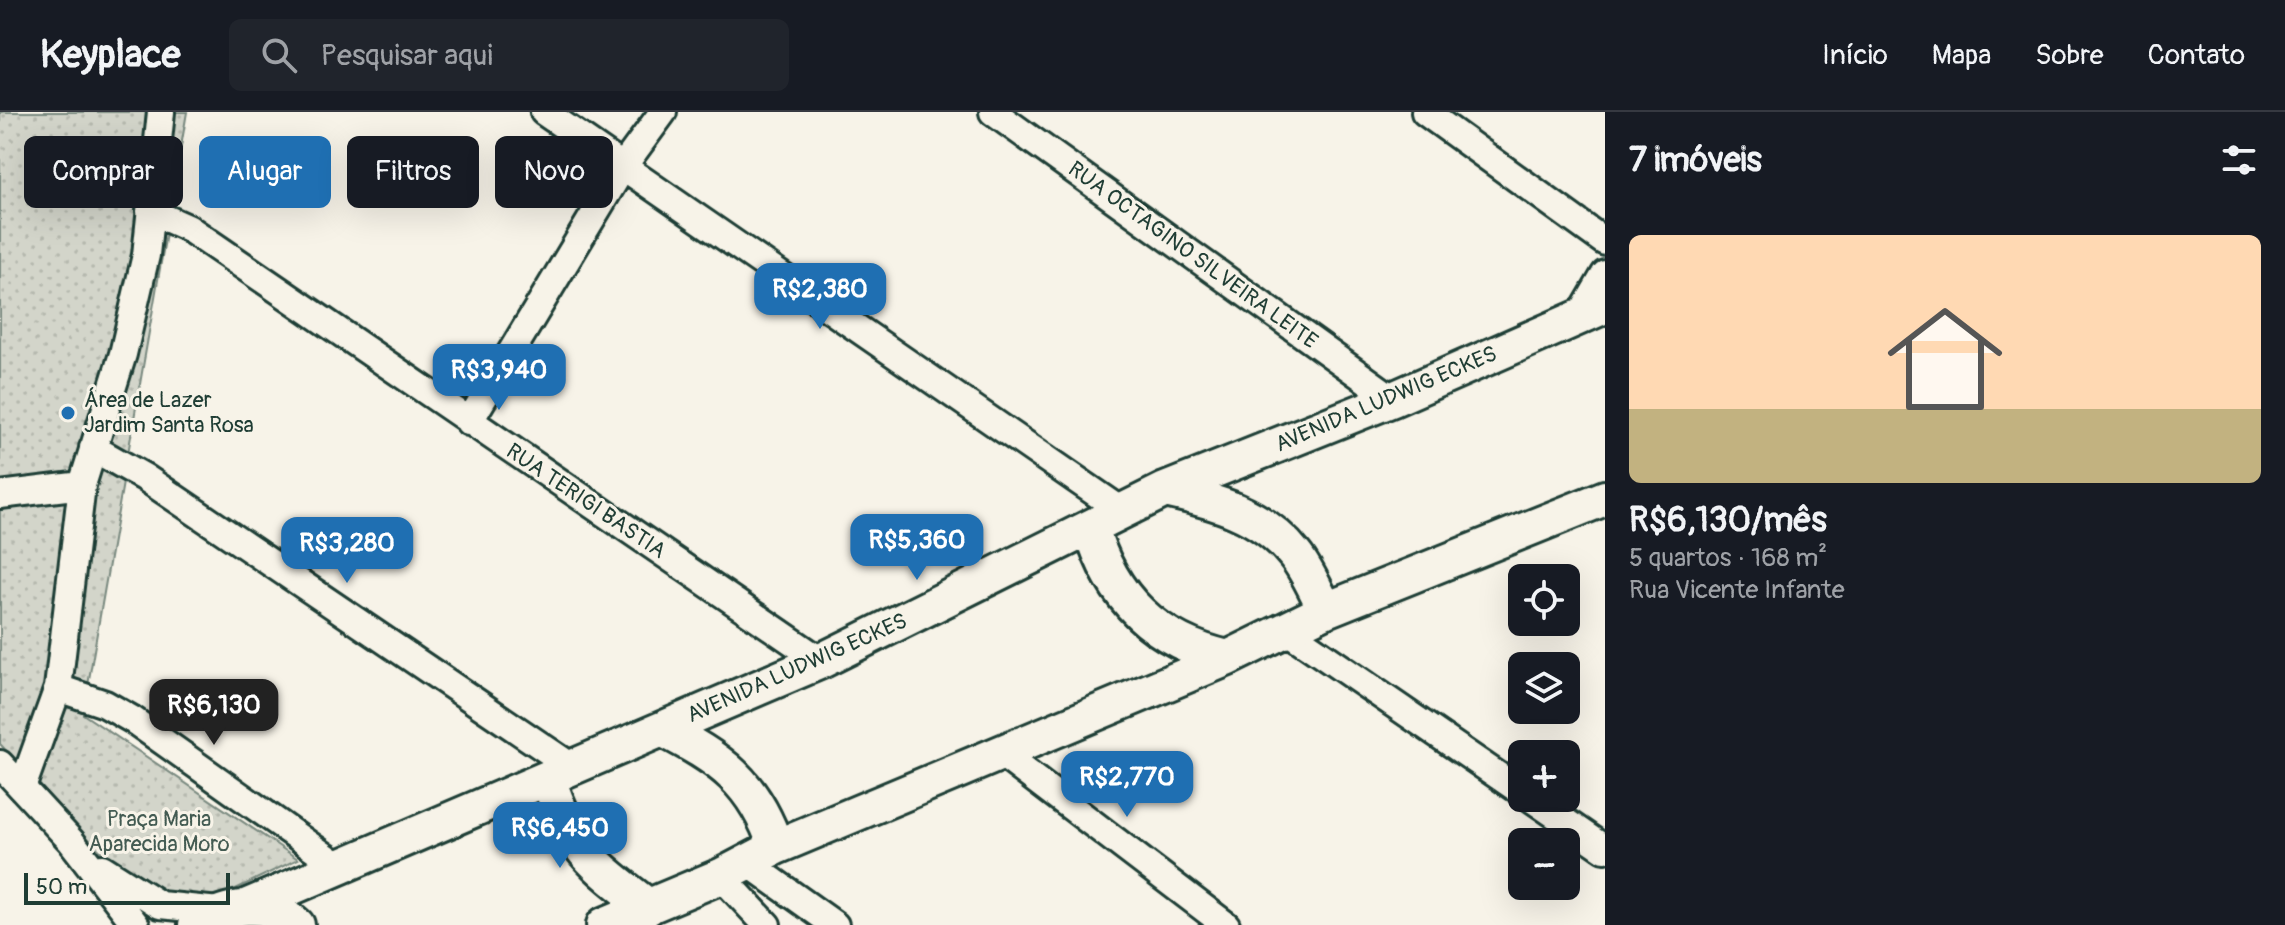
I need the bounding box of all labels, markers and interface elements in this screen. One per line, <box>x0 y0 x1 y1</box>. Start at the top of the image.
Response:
search box <box>229 19 789 91</box>
text: Keyplace <box>40 31 181 79</box>
icon: search <box>257 33 301 77</box>
text: Pesquisar aqui <box>321 37 493 74</box>
text: Início <box>1822 38 1888 73</box>
text: Mapa <box>1932 38 1991 73</box>
text: Sobre <box>2035 38 2104 73</box>
text: Contato <box>2148 38 2245 73</box>
chip: Comprar <box>24 136 183 208</box>
chip: Alugar <box>199 136 331 208</box>
chip: Filtros <box>347 136 479 208</box>
chip: Novo <box>495 136 613 208</box>
icon: filters <box>2217 138 2261 182</box>
text: 7 imóveis <box>1629 139 1762 182</box>
street label: RUA OCTAGINO SILVEIRA LEITE <box>1063 155 1323 355</box>
pin: R$2,380 <box>746 263 894 331</box>
text: R$2,380 <box>772 273 868 305</box>
icon: home <box>1873 287 2017 431</box>
street label: AVENIDA LUDWIG ECKES <box>1271 340 1501 458</box>
pin: R$3,940 <box>425 344 573 412</box>
text: R$3,940 <box>451 354 547 386</box>
place label: Área de Lazer Jardim Santa Rosa <box>84 386 254 439</box>
marker: Área de Lazer Jardim Santa Rosa <box>59 404 77 422</box>
street label: RUA TERIGI BASTIA <box>501 437 671 565</box>
text: R$6,130/mês <box>1629 499 1827 542</box>
pin: R$5,360 <box>843 514 991 582</box>
pin: R$3,280 <box>273 517 421 585</box>
text: R$5,360 <box>868 524 966 556</box>
text: R$3,280 <box>299 527 395 559</box>
text: 5 quartos · 168 m² <box>1629 542 1827 574</box>
map controls <box>1508 564 1580 900</box>
button: locate <box>1508 564 1580 636</box>
text: Rua Vicente Infante <box>1629 574 1845 606</box>
street label: AVENIDA LUDWIG ECKES <box>683 607 911 729</box>
button: layers <box>1508 652 1580 724</box>
pin: R$6,130 <box>140 679 288 747</box>
text: R$6,130 <box>167 689 261 721</box>
button: + <box>1508 740 1580 812</box>
pin: R$2,770 <box>1053 751 1201 819</box>
text: R$2,770 <box>1079 761 1175 793</box>
pin: R$6,450 <box>486 802 634 870</box>
park label: Praça Maria Aparecida Moro <box>89 805 230 858</box>
text: R$6,450 <box>511 812 609 844</box>
button: − <box>1508 828 1580 900</box>
scale bar <box>24 869 230 905</box>
text: 50 m <box>36 873 87 901</box>

